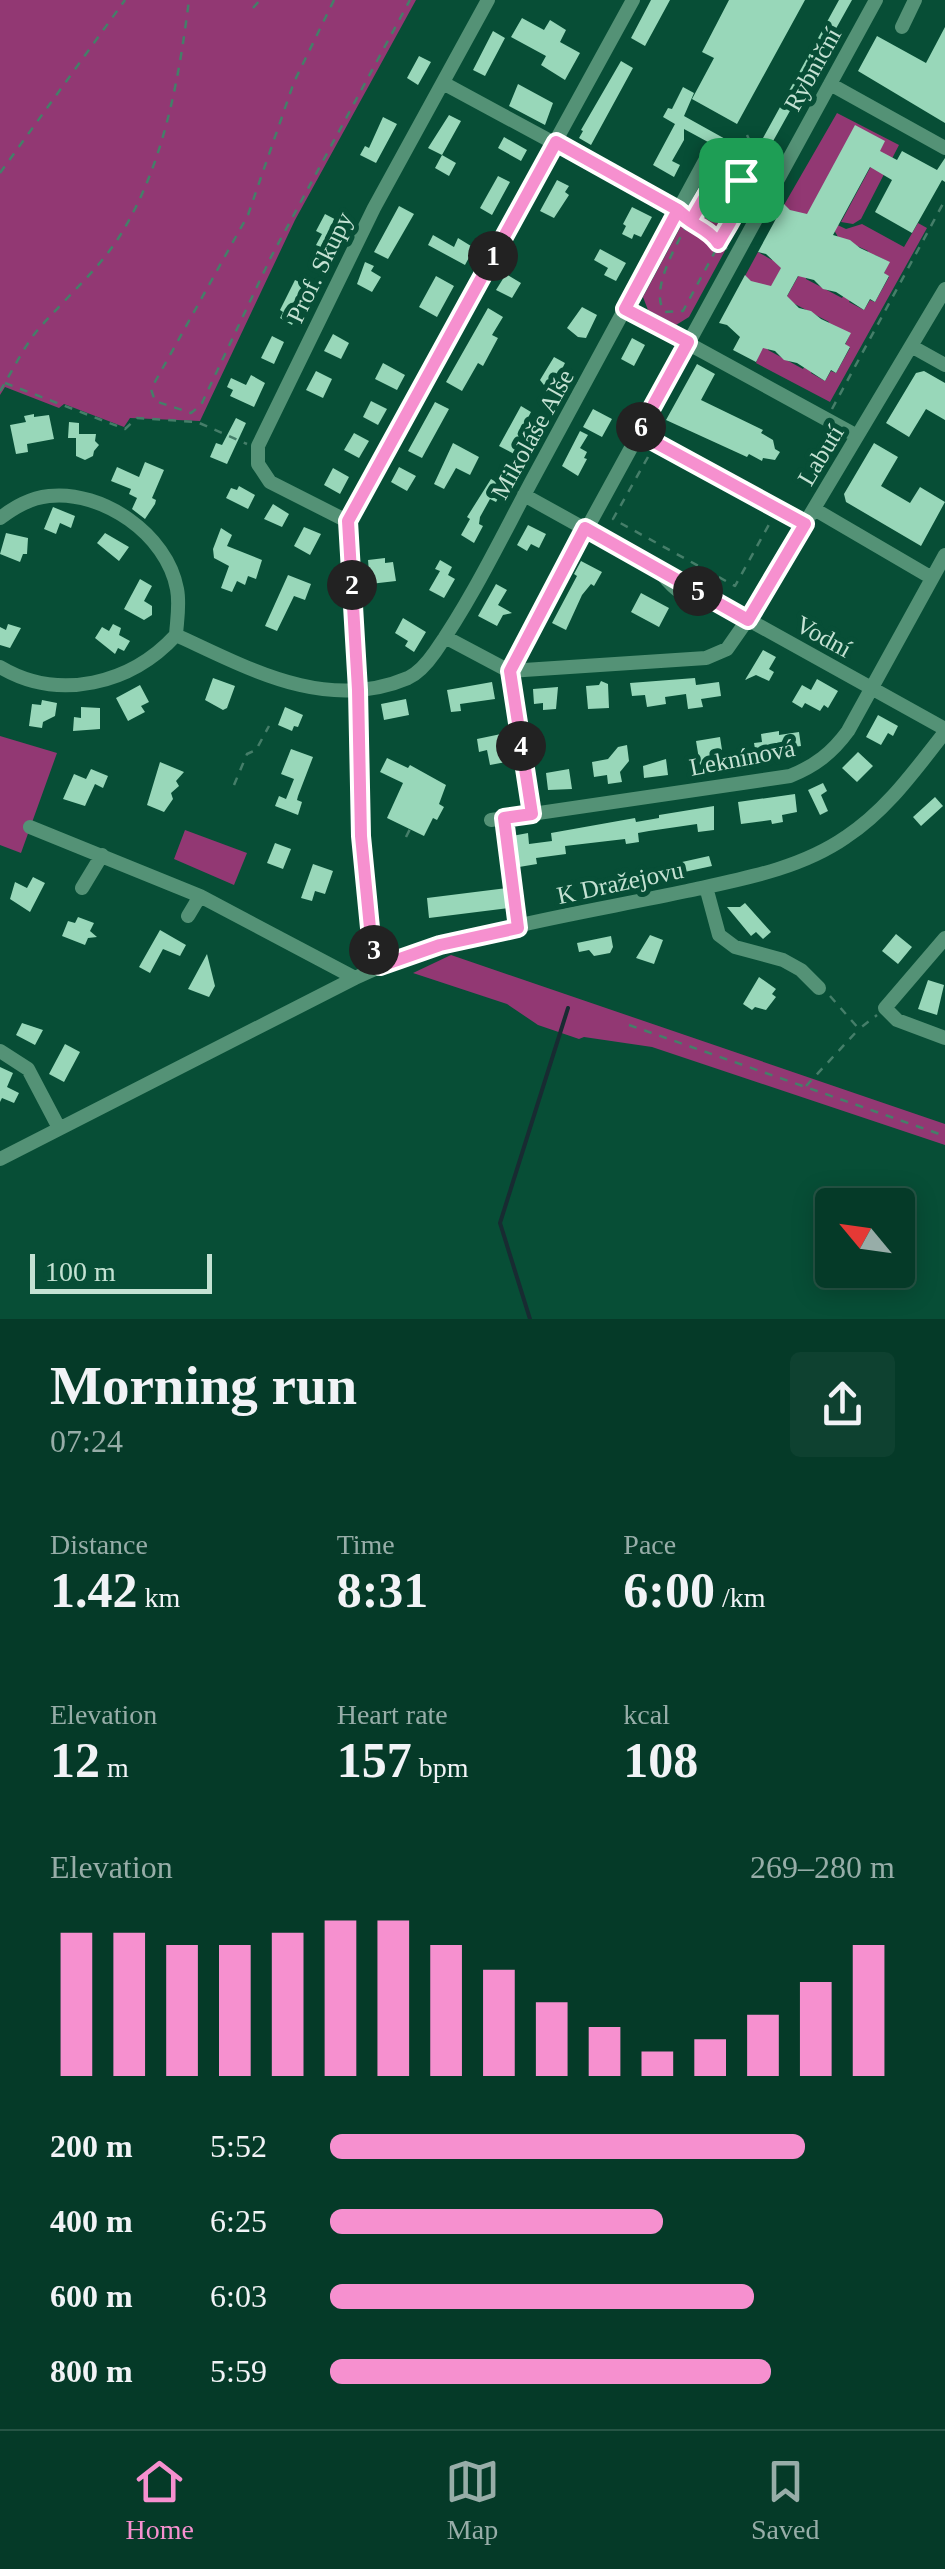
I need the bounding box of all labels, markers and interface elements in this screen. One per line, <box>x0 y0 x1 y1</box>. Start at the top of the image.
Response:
street label: Rybniční <box>779 23 846 115</box>
pin <box>699 138 784 223</box>
icon: arrive <box>714 153 769 208</box>
street label: Prof. Skupy <box>281 207 358 327</box>
pin: 1 <box>468 231 518 281</box>
text: 1 <box>486 240 500 271</box>
street label: Mikoláše Alše <box>486 365 579 504</box>
pin: 6 <box>616 402 666 452</box>
text: 6 <box>634 411 648 442</box>
street label: Labutí <box>792 420 849 490</box>
pin: 2 <box>327 560 377 610</box>
pin: 5 <box>673 566 723 616</box>
text: 2 <box>345 569 359 600</box>
text: 5 <box>691 575 705 606</box>
street label: Vodní <box>791 610 856 663</box>
pin: 4 <box>496 721 546 771</box>
text: 4 <box>514 730 528 761</box>
street label: Leknínová <box>687 734 797 781</box>
street label: K Dražejovu <box>554 856 686 909</box>
pin: 3 <box>349 925 399 975</box>
text: 3 <box>367 934 381 965</box>
north arrow <box>815 1188 915 1288</box>
map controls <box>815 1188 915 1288</box>
scale bar <box>30 1249 212 1293</box>
text: 100 m <box>45 1256 116 1287</box>
button: share <box>790 1352 895 1457</box>
text: Morning run <box>50 1355 357 1416</box>
text: 07:24 <box>50 1423 123 1459</box>
text: Distance <box>50 1529 148 1560</box>
text: Time <box>337 1529 395 1560</box>
text: Pace <box>623 1529 676 1560</box>
text: 1.42 <box>50 1562 138 1618</box>
text: 8:31 <box>337 1562 428 1618</box>
text: 6:00 <box>623 1562 715 1618</box>
text: km <box>138 1582 180 1613</box>
text: /km <box>715 1582 766 1613</box>
text: Elevation <box>50 1699 157 1730</box>
text: Heart rate <box>337 1699 448 1730</box>
text: kcal <box>623 1699 670 1730</box>
text: 12 <box>50 1732 100 1788</box>
text: 157 <box>337 1732 412 1788</box>
text: 108 <box>623 1732 698 1788</box>
text: m <box>100 1752 129 1783</box>
text: bpm <box>412 1752 468 1783</box>
text: Elevation <box>50 1849 173 1885</box>
text: 269–280 m <box>750 1849 895 1885</box>
text: 200 m <box>50 2128 133 2164</box>
text: 5:52 <box>210 2128 267 2164</box>
text: 400 m <box>50 2203 133 2239</box>
text: 6:25 <box>210 2203 267 2239</box>
text: 600 m <box>50 2278 133 2314</box>
text: 6:03 <box>210 2278 267 2314</box>
text: 800 m <box>50 2353 133 2389</box>
text: 5:59 <box>210 2353 267 2389</box>
tab: Home <box>126 2454 194 2546</box>
tab: Map <box>445 2454 500 2546</box>
tab: Saved <box>751 2454 819 2546</box>

